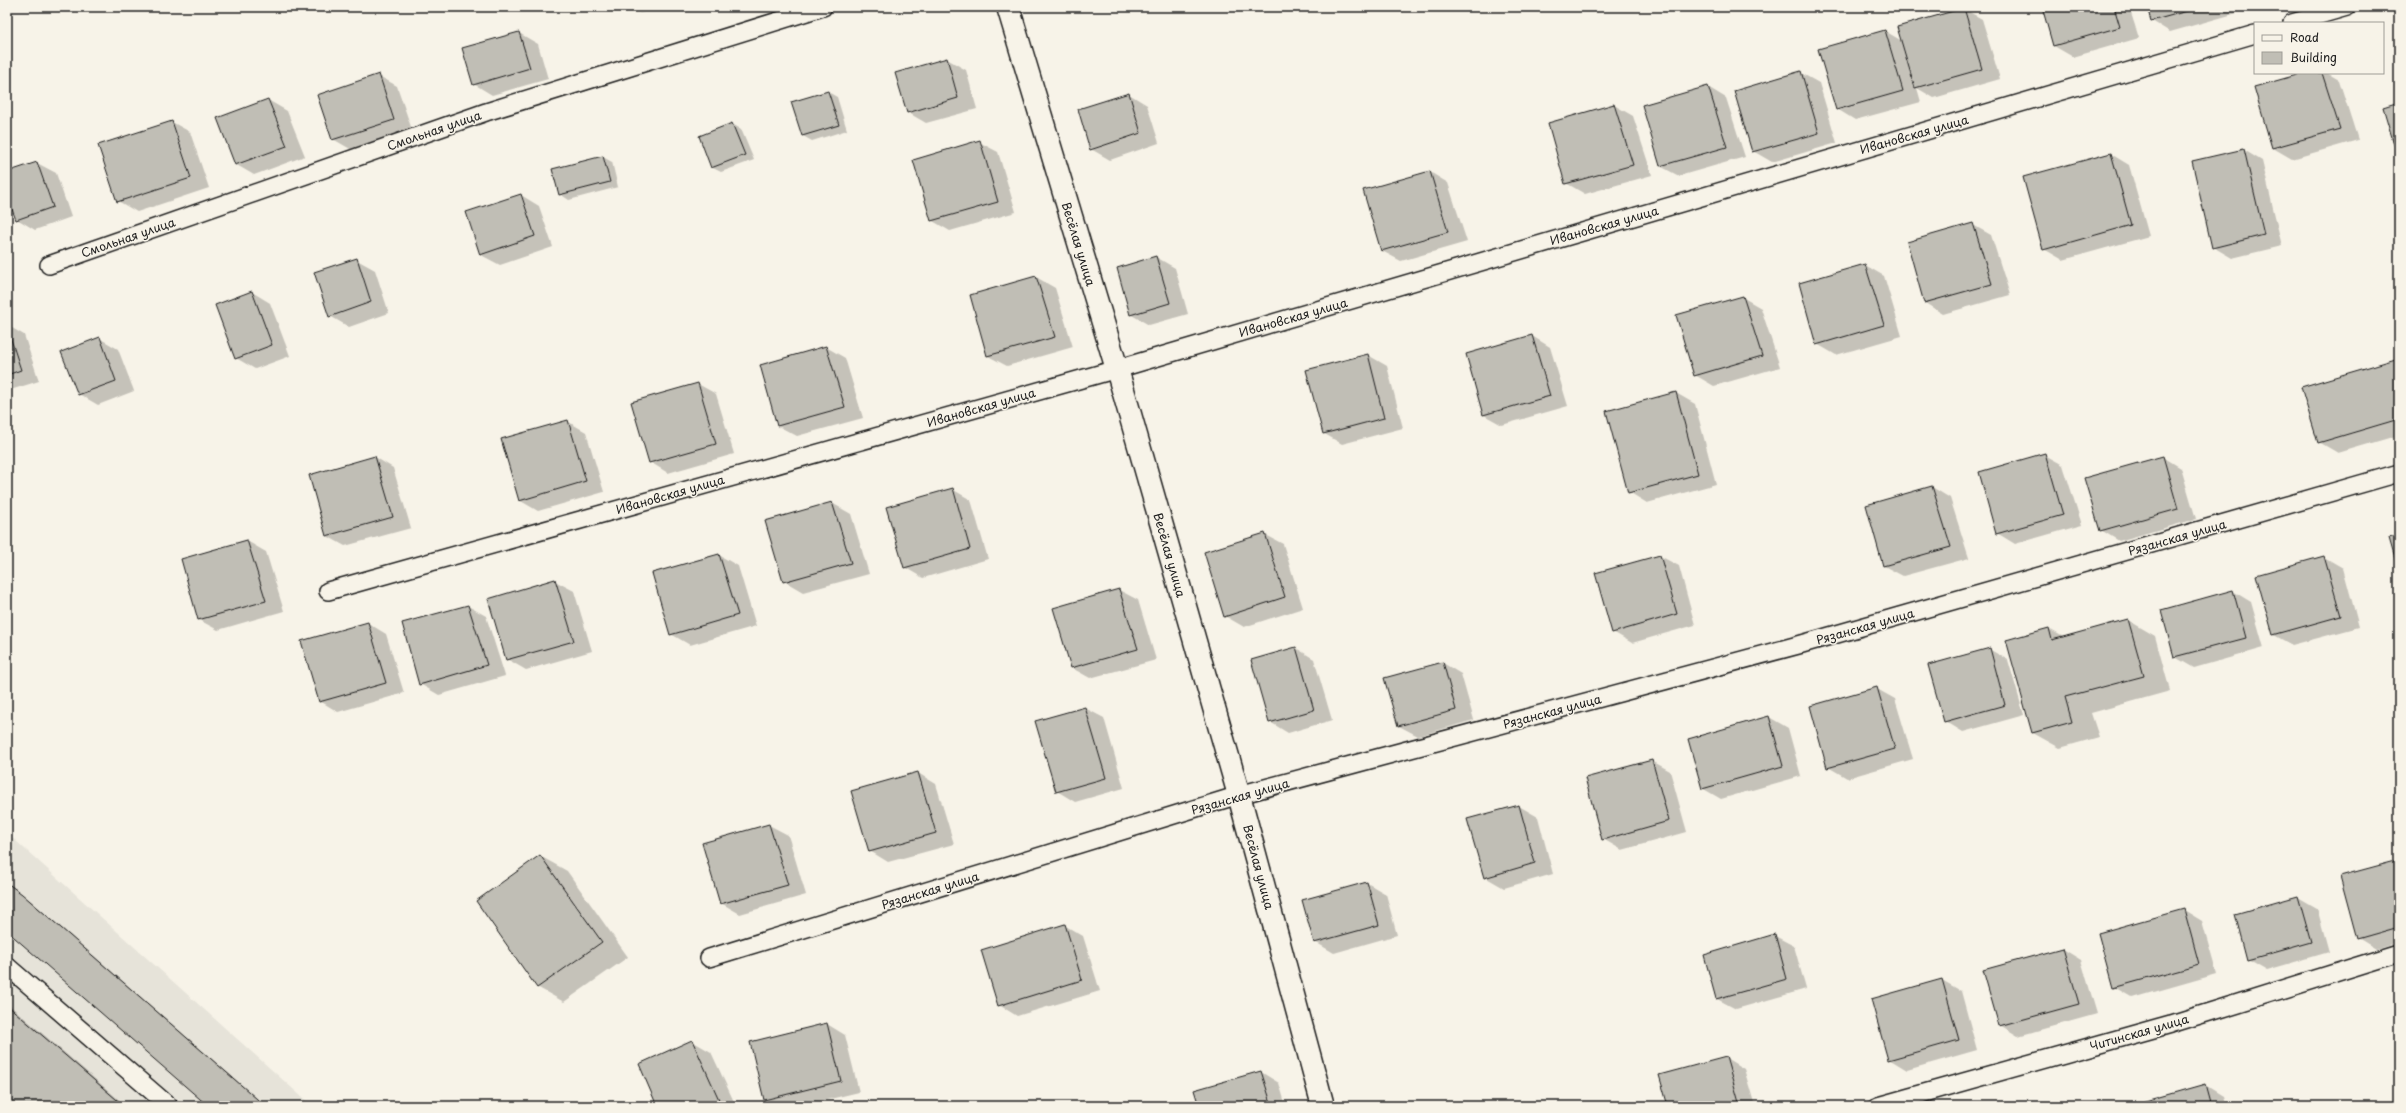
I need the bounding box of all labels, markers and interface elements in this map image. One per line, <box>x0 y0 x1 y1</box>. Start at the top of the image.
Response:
legend <box>2254 22 2384 74</box>
text: Road <box>2290 28 2319 46</box>
text: Building <box>2290 48 2337 66</box>
street label: Смольная улица <box>384 105 484 155</box>
street label: Ивановская улица <box>1858 110 1971 158</box>
street label: Весёлая улица <box>1058 200 1100 289</box>
street label: Ивановская улица <box>1548 201 1661 249</box>
street label: Смольная улица <box>78 212 178 262</box>
street label: Ивановская улица <box>1237 293 1350 341</box>
street label: Ивановская улица <box>925 383 1038 431</box>
street label: Ивановская улица <box>614 470 727 518</box>
street label: Весёлая улица <box>1149 511 1191 600</box>
street label: Рязанская улица <box>2126 514 2228 560</box>
street label: Рязанская улица <box>1814 603 1916 649</box>
street label: Рязанская улица <box>1501 689 1604 733</box>
street label: Рязанская улица <box>1189 773 1291 819</box>
street label: Весёлая улица <box>1239 823 1279 912</box>
street label: Рязанская улица <box>879 866 981 913</box>
street label: Читинская улица <box>2087 1009 2191 1055</box>

